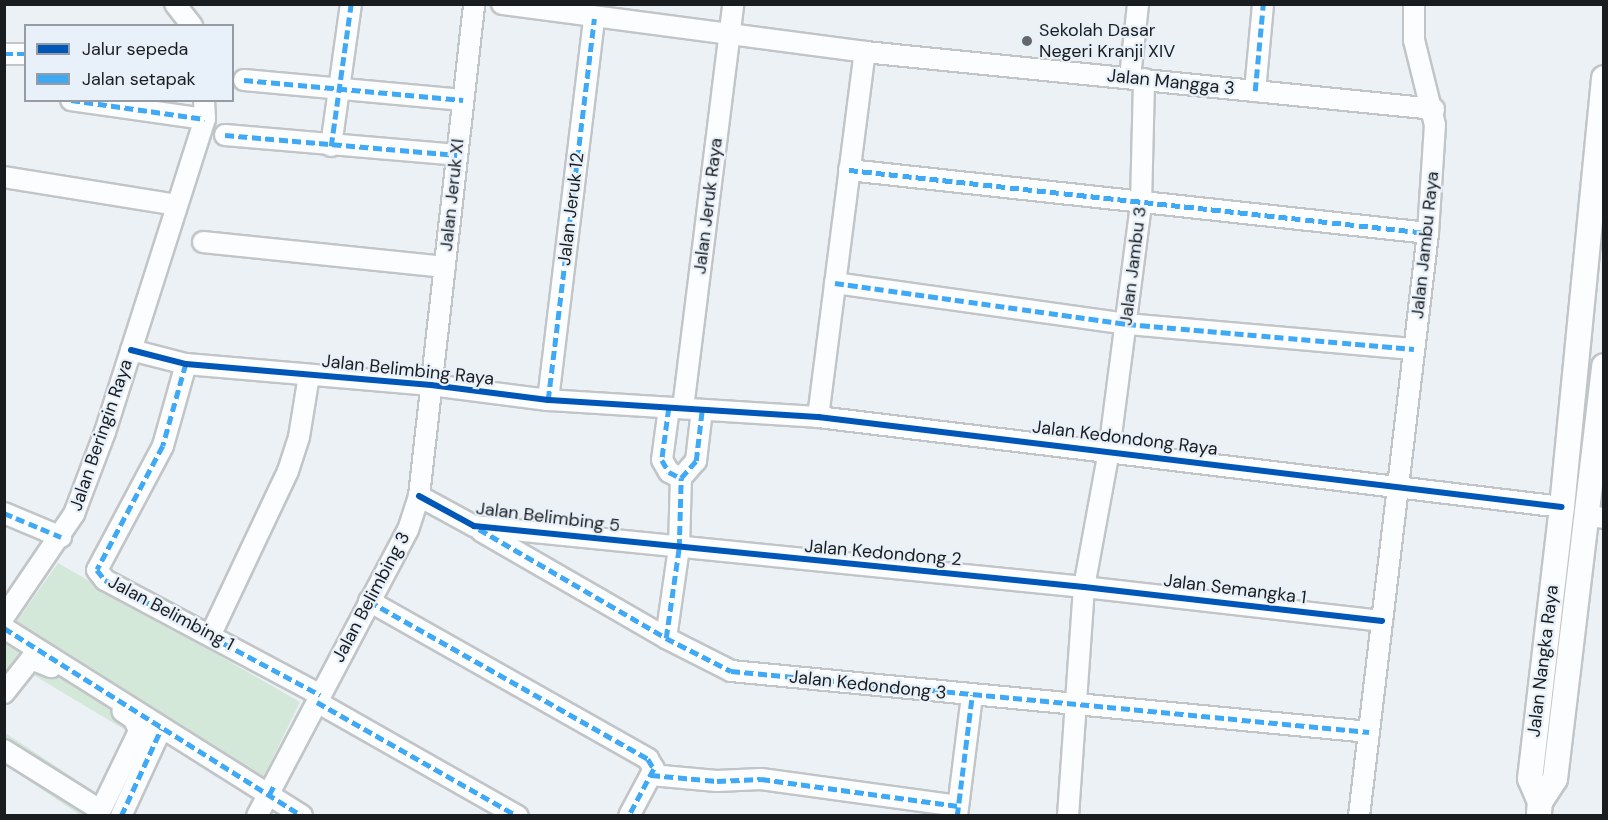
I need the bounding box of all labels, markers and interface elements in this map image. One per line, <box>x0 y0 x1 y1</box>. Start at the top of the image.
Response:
place label: Sekolah Dasar Negeri Kranji XIV <box>1039 20 1175 63</box>
legend <box>24 24 234 102</box>
marker: Sekolah Dasar Negeri Kranji XIV <box>1020 34 1034 48</box>
text: Jalur sepeda <box>82 37 188 61</box>
street label: Jalan Mangga 3 <box>1106 65 1236 99</box>
text: Jalan setapak <box>82 67 196 91</box>
street label: Jalan Jeruk Raya <box>689 137 727 275</box>
street label: Jalan Jeruk XI <box>435 138 469 252</box>
street label: Jalan Jeruk 12 <box>553 151 589 267</box>
street label: Jalan Jambu Raya <box>1407 170 1443 320</box>
street label: Jalan Jambu 3 <box>1115 205 1151 327</box>
street label: Jalan Belimbing Raya <box>321 350 495 390</box>
street label: Jalan Beringin Raya <box>65 356 137 514</box>
street label: Jalan Kedondong Raya <box>1031 416 1219 460</box>
street label: Jalan Belimbing 5 <box>475 497 621 537</box>
street label: Jalan Belimbing 3 <box>328 528 414 666</box>
street label: Jalan Kedondong 2 <box>804 535 962 571</box>
street label: Jalan Semangka 1 <box>1162 570 1308 608</box>
street label: Jalan Belimbing 1 <box>104 571 238 655</box>
street label: Jalan Nangka Raya <box>1523 584 1563 738</box>
street label: Jalan Kedondong 3 <box>788 666 948 704</box>

